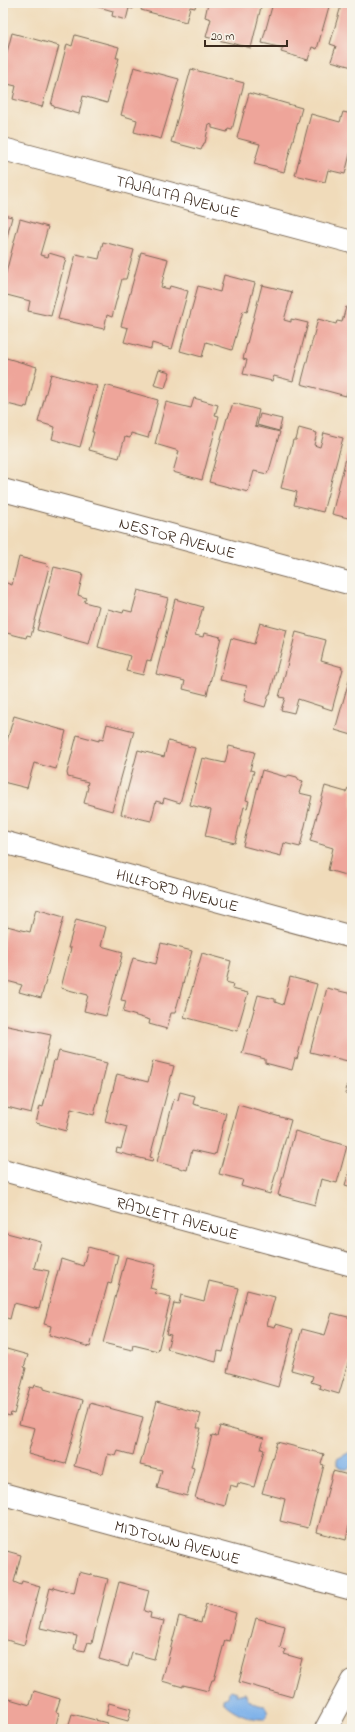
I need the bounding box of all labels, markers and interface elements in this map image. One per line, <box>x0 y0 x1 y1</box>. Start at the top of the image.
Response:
scale bar <box>205 22 287 48</box>
text: 20 m <box>211 28 234 46</box>
street label: TAJAUTA AVENUE <box>113 170 242 226</box>
street label: NESTOR AVENUE <box>116 512 238 566</box>
street label: HILLFORD AVENUE <box>113 863 241 920</box>
street label: RADLETT AVENUE <box>113 1191 241 1248</box>
street label: MIDTOWN AVENUE <box>111 1515 243 1572</box>

